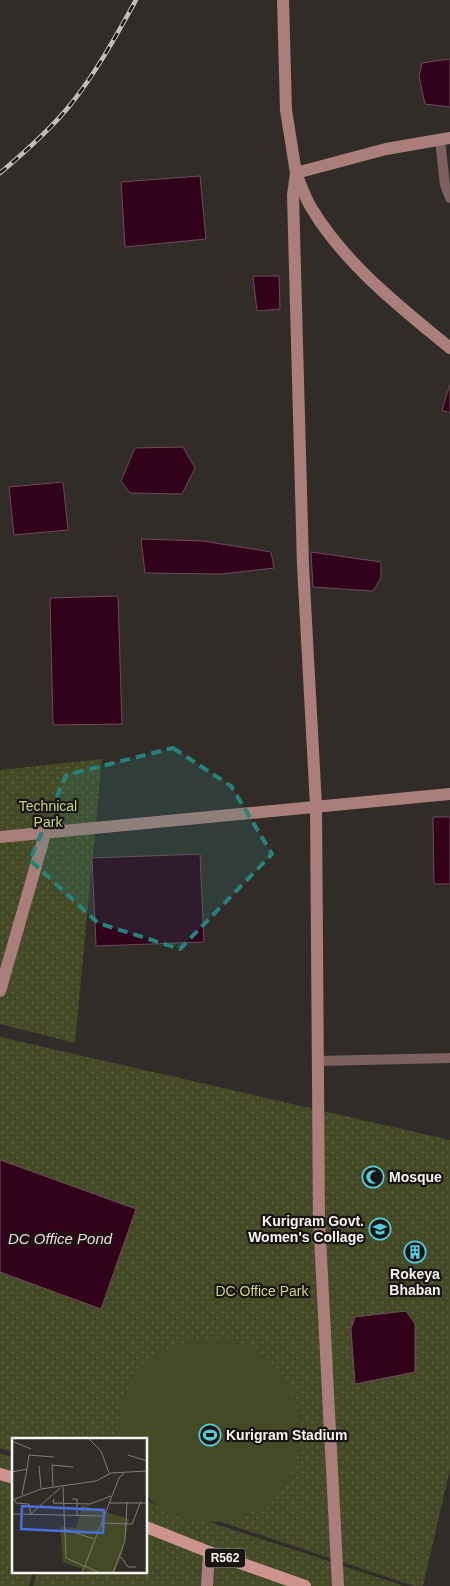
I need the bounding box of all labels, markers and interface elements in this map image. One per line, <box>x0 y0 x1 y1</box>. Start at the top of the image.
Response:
park label: Technical Park <box>19 798 77 830</box>
mosque icon: Mosque <box>361 1165 385 1189</box>
place label: Mosque <box>389 1169 442 1185</box>
place label: Kurigram Govt. Women's Collage <box>248 1213 364 1245</box>
school or university icon: Kurigram Govt. Women's Collage <box>368 1217 392 1241</box>
water label: DC Office Pond <box>8 1230 113 1247</box>
building icon: Rokeya Bhaban <box>403 1240 427 1264</box>
place label: Rokeya Bhaban <box>389 1266 441 1298</box>
park label: DC Office Park <box>215 1283 310 1299</box>
sports icon: Kurigram Stadium <box>198 1423 222 1447</box>
place label: Kurigram Stadium <box>226 1427 347 1443</box>
inset map <box>12 1438 148 1574</box>
road number: R562 <box>205 1549 245 1568</box>

